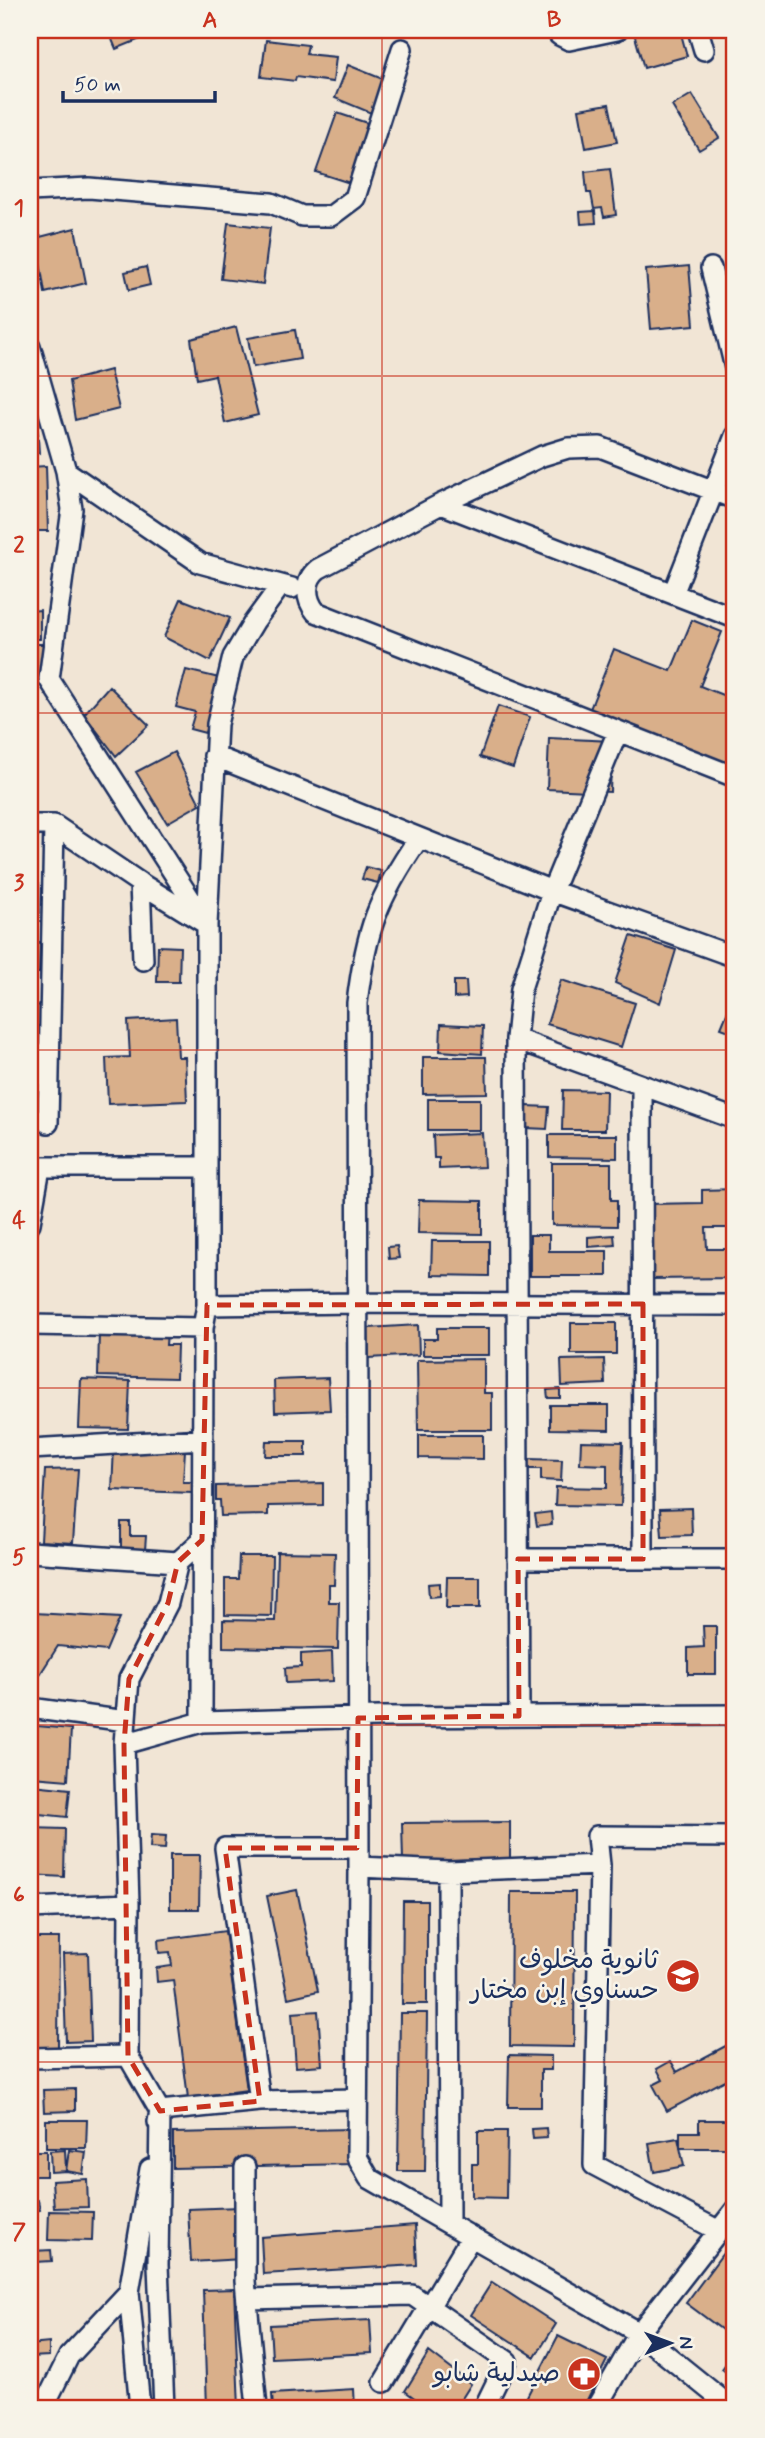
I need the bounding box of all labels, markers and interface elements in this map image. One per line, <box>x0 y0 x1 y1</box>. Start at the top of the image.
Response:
text: A <box>202 6 218 36</box>
text: B <box>547 6 562 36</box>
scale bar <box>63 60 215 104</box>
text: 50 m <box>74 71 121 99</box>
text: 1 <box>14 194 24 224</box>
text: 2 <box>13 531 25 561</box>
text: 3 <box>14 869 25 899</box>
text: 4 <box>12 1206 26 1236</box>
text: 5 <box>12 1543 26 1573</box>
text: 6 <box>13 1881 25 1911</box>
place label: ثانوية مخلوف حسناوي إبن مختار <box>469 1944 659 2008</box>
school or university icon: ثانوية مخلوف حسناوي إبن مختار <box>664 1957 702 1995</box>
text: 7 <box>12 2218 26 2248</box>
north arrow <box>636 2308 706 2378</box>
text: N <box>673 2336 698 2349</box>
pharmacy icon: صيدلية شابو <box>565 2355 603 2393</box>
place label: صيدلية شابو <box>431 2357 560 2391</box>

